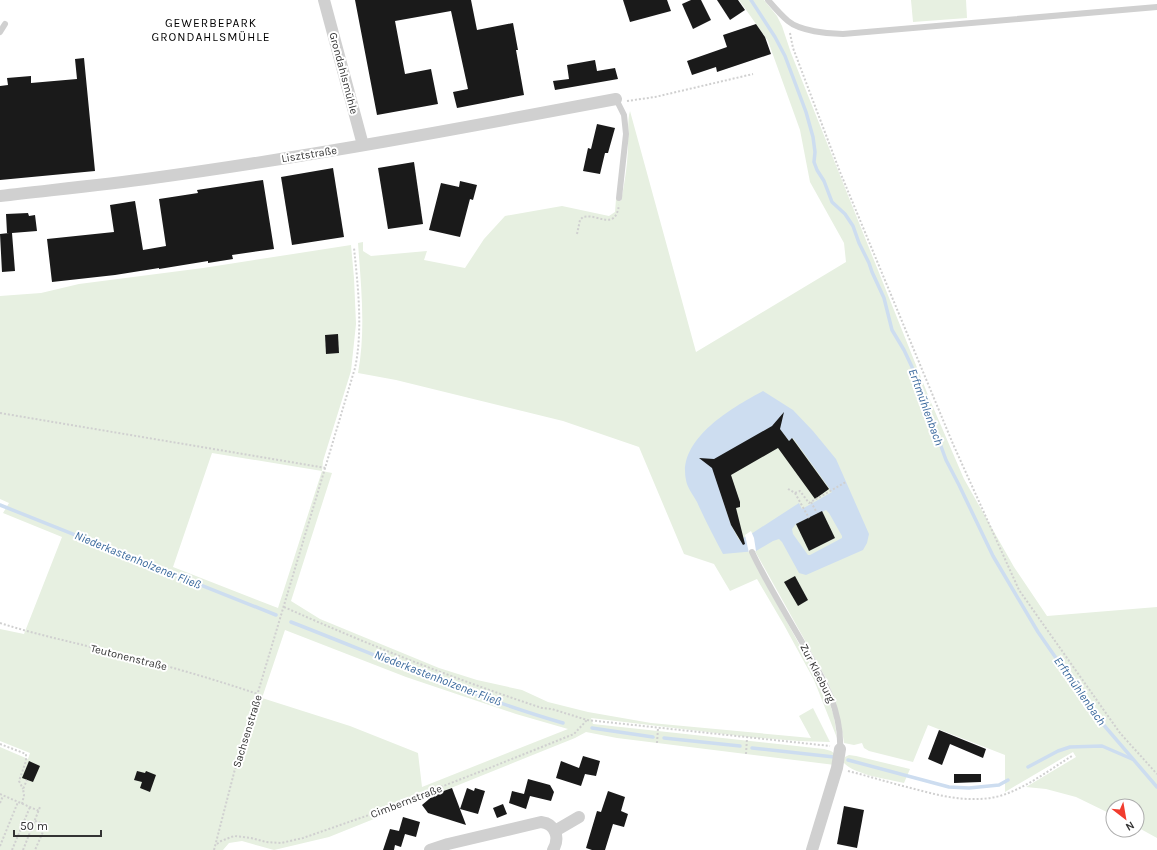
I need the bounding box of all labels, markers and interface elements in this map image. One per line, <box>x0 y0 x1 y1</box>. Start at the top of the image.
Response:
district label: GEWERBEPARK GRONDAHLSMÜHLE <box>151 16 271 44</box>
street label: Grondahlsmühle <box>326 31 361 116</box>
street label: Lisztstraße <box>280 144 338 165</box>
water label: Erftmühlenbach <box>906 367 946 447</box>
water label: Niederkastenholzener Fließ <box>73 528 204 592</box>
street label: Teutonenstraße <box>89 642 169 673</box>
street label: Zur Kleeburg <box>797 642 838 705</box>
water label: Niederkastenholzener Fließ <box>372 647 504 709</box>
water label: Erftmühlenbach <box>1051 654 1109 728</box>
street label: Sachsenstraße <box>230 693 265 769</box>
street label: Cimbernstraße <box>369 782 444 821</box>
north arrow <box>1105 798 1145 838</box>
scale bar <box>14 812 101 838</box>
text: 50 m <box>20 819 48 833</box>
text: N <box>1123 819 1137 834</box>

